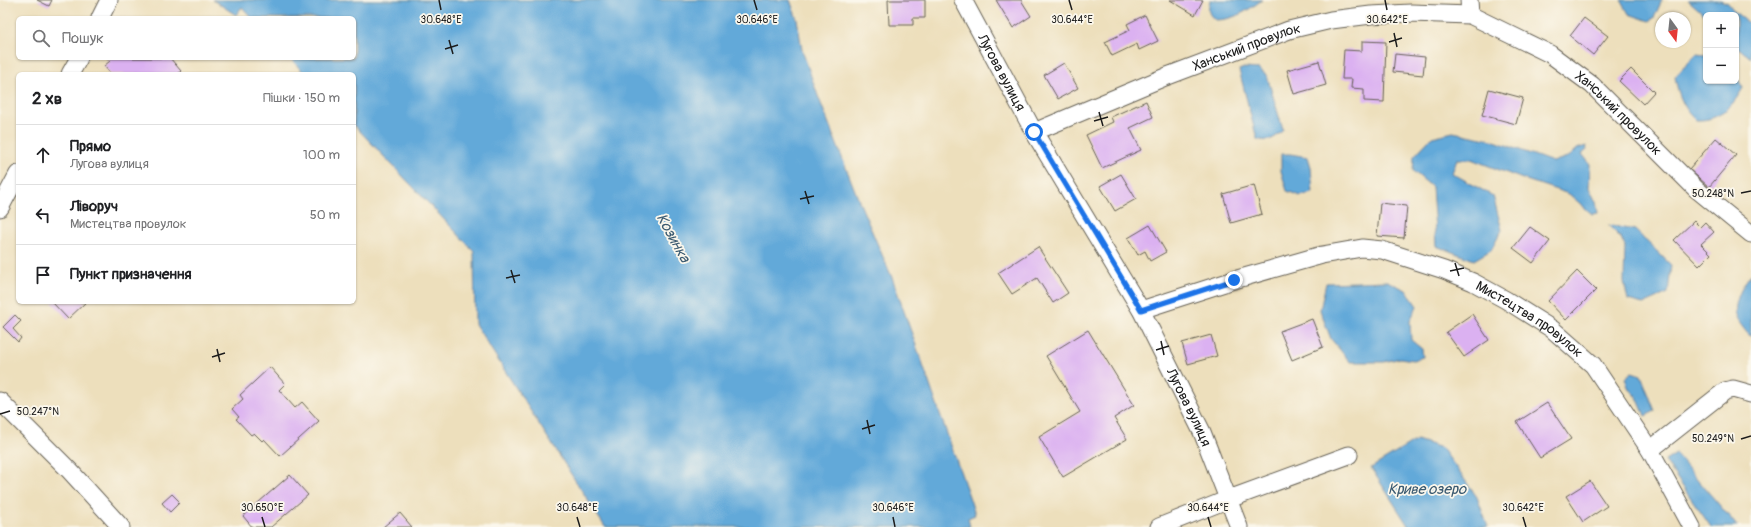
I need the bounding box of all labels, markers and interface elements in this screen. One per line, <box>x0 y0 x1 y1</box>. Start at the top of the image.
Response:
north arrow <box>1655 12 1691 48</box>
map controls <box>1703 12 1739 84</box>
button: + <box>1703 12 1739 48</box>
text: 30.648°E <box>421 14 461 26</box>
text: 30.646°E <box>736 14 778 26</box>
text: 30.644°E <box>1051 14 1093 26</box>
text: 30.642°E <box>1366 14 1408 26</box>
search box <box>16 16 356 60</box>
street label: Ханський провулок <box>1190 19 1302 74</box>
icon: search <box>30 27 52 49</box>
text: Пошук <box>62 29 104 48</box>
street label: Лугова вулиця <box>974 30 1029 114</box>
button: − <box>1703 48 1739 84</box>
street label: Ханський провулок <box>1572 67 1666 159</box>
text: 2 хв <box>32 88 62 109</box>
text: Пішки · 150 m <box>263 90 340 106</box>
route start <box>1025 123 1043 141</box>
text: Прямо <box>70 137 111 156</box>
icon: ahead <box>32 144 54 166</box>
text: 100 m <box>303 147 340 163</box>
text: Лугова вулиця <box>70 156 149 172</box>
text: 50.248°N <box>1692 188 1734 200</box>
text: Ліворуч <box>70 197 118 216</box>
icon: left <box>32 204 54 226</box>
text: 50 m <box>310 207 340 223</box>
water label: Козинка <box>652 210 695 267</box>
text: Мистецтва провулок <box>70 216 187 232</box>
icon: arrive <box>32 264 54 286</box>
text: Пункт призначення <box>70 265 191 284</box>
route end <box>1225 271 1243 289</box>
street label: Мистецтва провулок <box>1473 277 1586 361</box>
street label: Лугова вулиця <box>1162 364 1215 449</box>
text: 50.247°N <box>17 406 59 418</box>
text: 50.249°N <box>1692 433 1734 445</box>
water label: Криве озеро <box>1388 480 1467 499</box>
text: 30.650°E <box>241 502 283 514</box>
text: 30.648°E <box>557 502 597 514</box>
text: 30.646°E <box>872 502 914 514</box>
text: 30.644°E <box>1187 502 1229 514</box>
text: 30.642°E <box>1502 502 1544 514</box>

